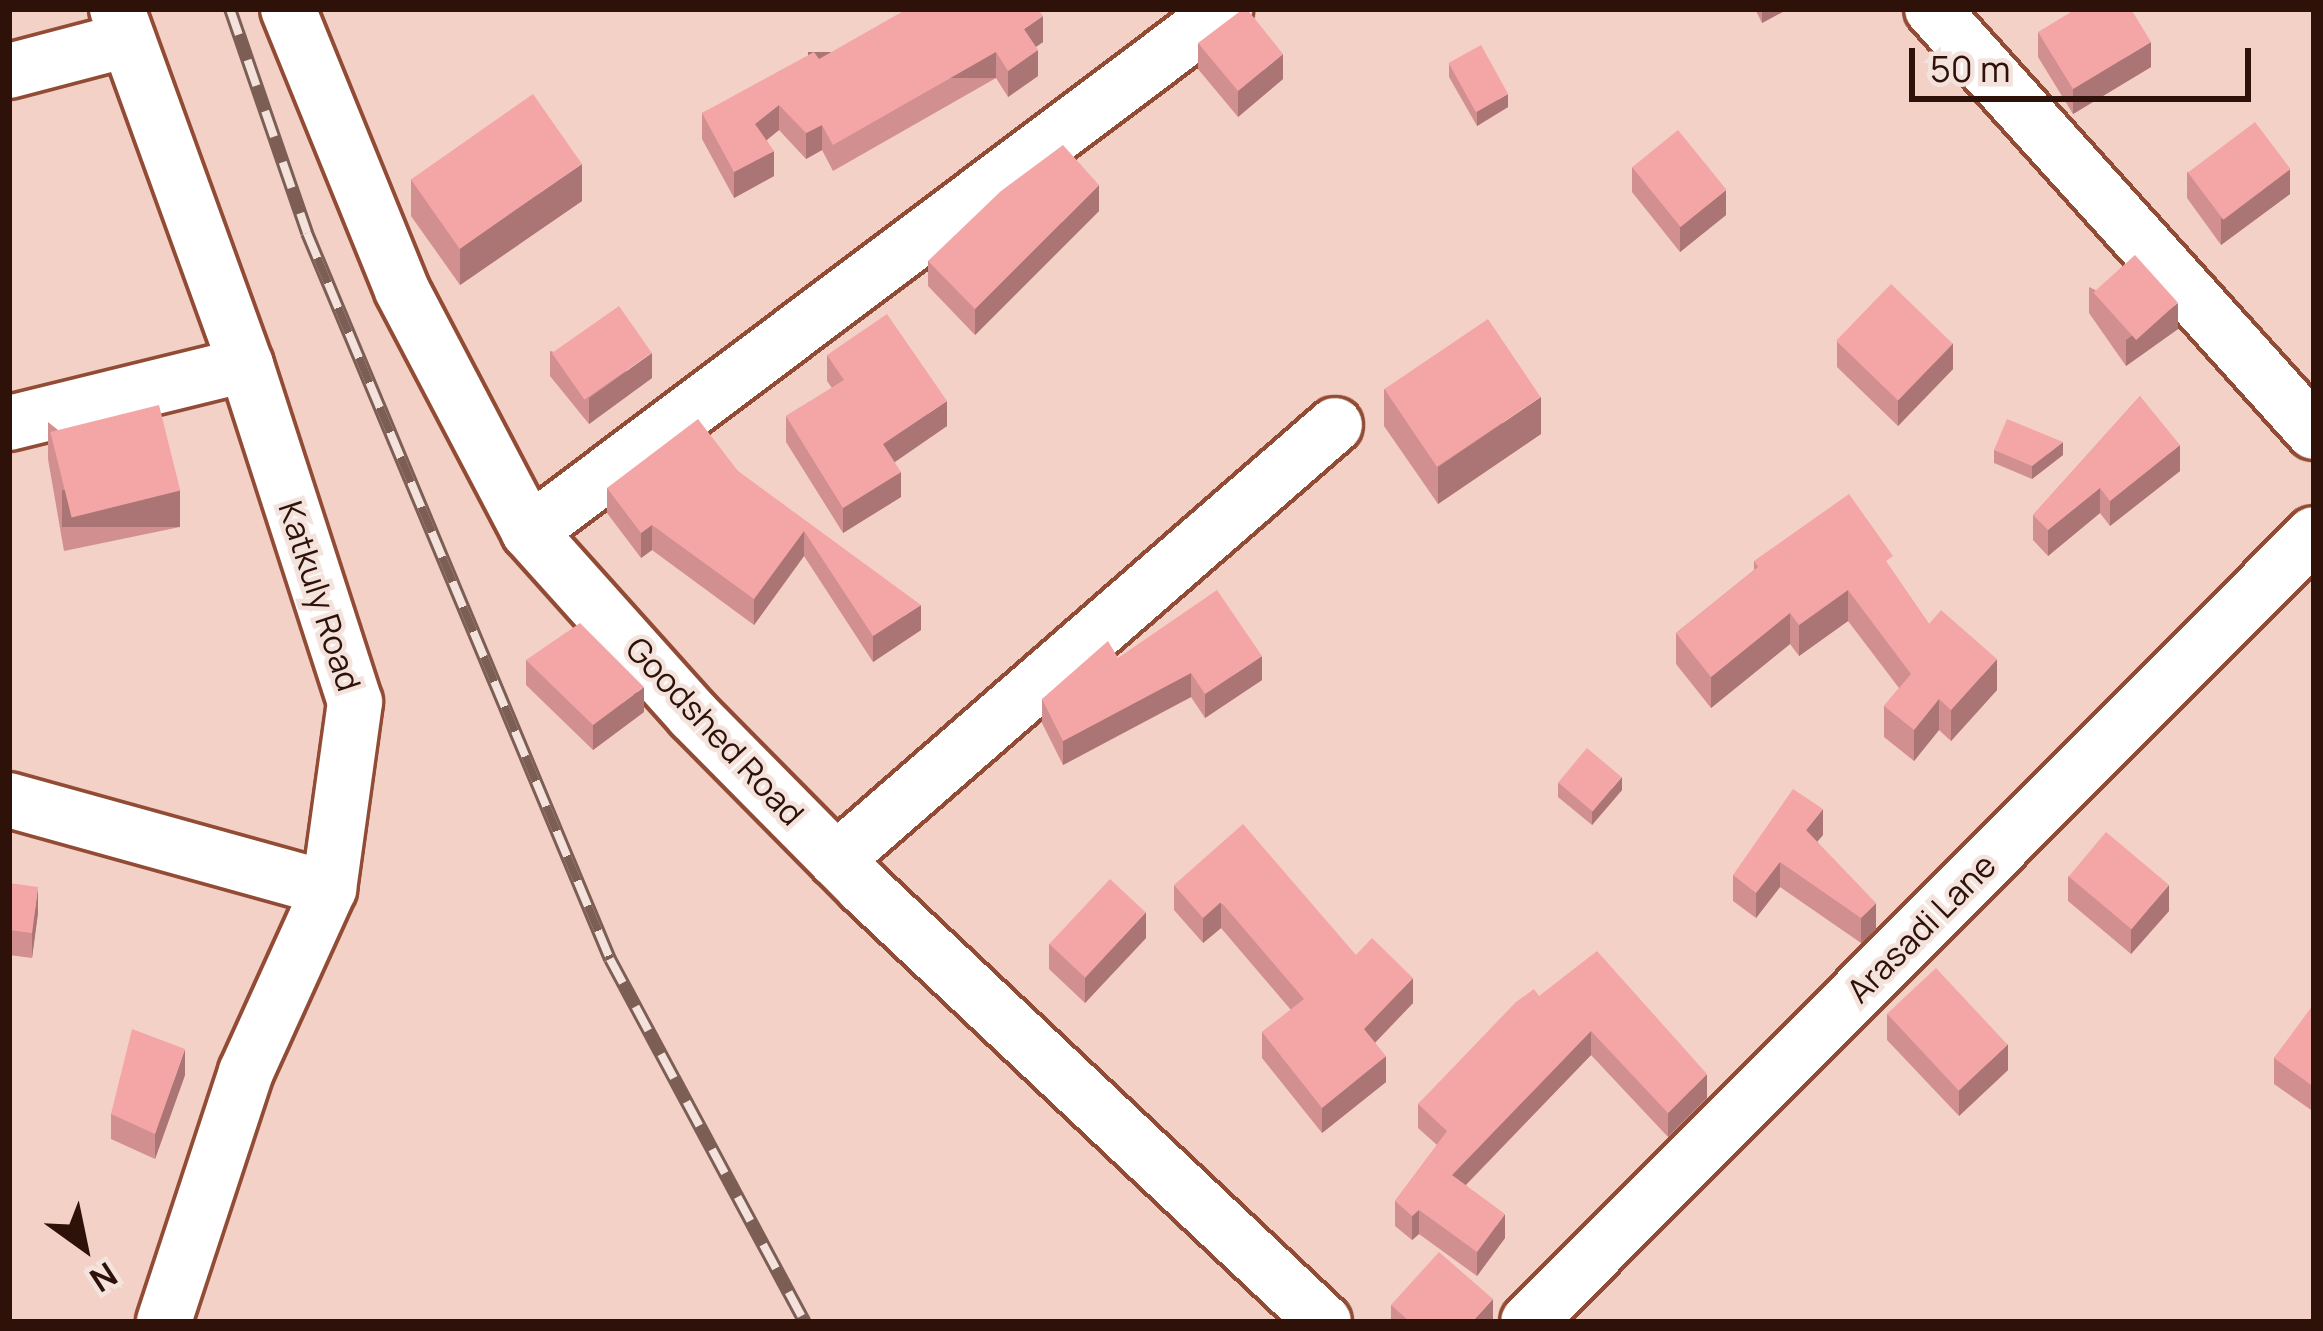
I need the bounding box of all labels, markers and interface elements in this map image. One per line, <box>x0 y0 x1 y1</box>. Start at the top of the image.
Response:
scale bar <box>1915 24 2257 98</box>
text: 50 m <box>1930 44 2010 93</box>
street label: Katkuly Road <box>271 496 369 696</box>
street label: Goodshed Road <box>618 629 812 833</box>
street label: Arasadi Lane <box>1838 845 2004 1011</box>
north arrow <box>24 1187 144 1307</box>
text: N <box>82 1252 126 1303</box>

